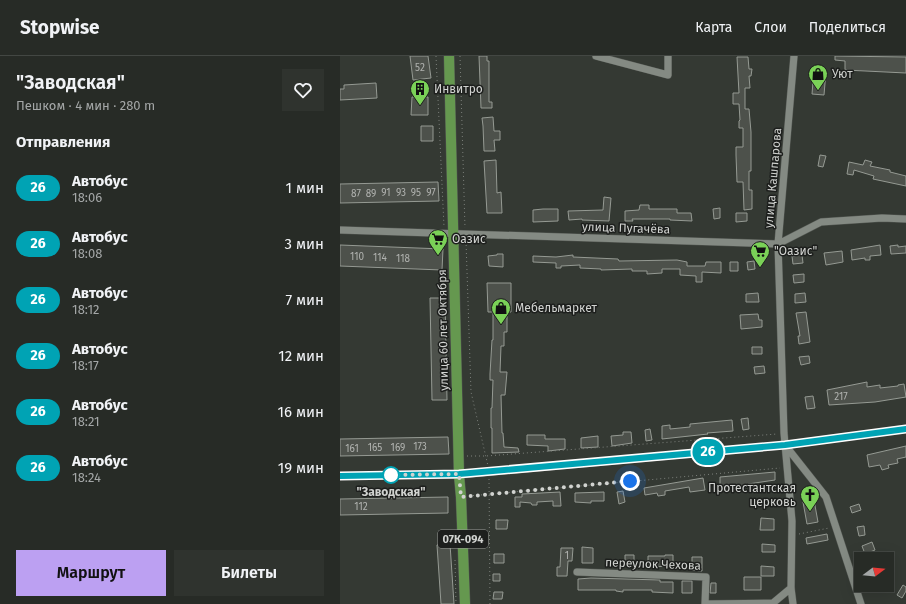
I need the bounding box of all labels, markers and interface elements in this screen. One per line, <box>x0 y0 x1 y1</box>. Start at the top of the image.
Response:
text: Stopwise <box>20 16 100 39</box>
text: Карта <box>695 19 732 36</box>
text: Слои <box>754 19 787 36</box>
text: Поделиться <box>809 19 886 36</box>
house number: 52 <box>415 62 425 74</box>
shop icon: Уют <box>807 63 829 91</box>
place label: Уют <box>832 67 853 81</box>
button: heart <box>282 69 324 111</box>
text: "Заводская" <box>16 71 125 94</box>
building icon: Инвитро <box>409 78 431 106</box>
place label: Инвитро <box>434 82 483 96</box>
text: Пешком · 4 мин · 280 m <box>16 98 155 113</box>
street label: улица Кашпарова <box>762 127 784 229</box>
text: Отправления <box>16 133 110 151</box>
text: Автобус <box>72 172 128 190</box>
text: 26 <box>30 179 46 196</box>
text: 1 мин <box>286 179 324 197</box>
house number: 91 <box>381 187 391 199</box>
house number: 93 <box>396 187 406 199</box>
house number: 95 <box>411 187 421 199</box>
house number: 97 <box>426 187 436 199</box>
house number: 87 <box>351 188 361 200</box>
house number: 89 <box>366 188 376 200</box>
text: 18:06 <box>72 190 102 205</box>
street label: улица Пугачёва <box>582 219 670 237</box>
text: Автобус <box>72 228 128 246</box>
supermarket icon: Оазис <box>427 228 449 256</box>
place label: Оазис <box>452 232 486 246</box>
text: 26 <box>30 235 46 252</box>
text: 3 мин <box>285 235 324 253</box>
supermarket icon: "Оазис" <box>749 240 771 268</box>
place label: "Оазис" <box>774 244 817 258</box>
text: 18:08 <box>72 246 102 261</box>
house number: 110 <box>350 251 364 263</box>
house number: 114 <box>373 252 388 264</box>
house number: 118 <box>396 253 411 265</box>
street label: улица 60 лет Октября <box>435 269 451 391</box>
text: Автобус <box>72 284 128 302</box>
text: 26 <box>30 291 46 308</box>
text: 7 мин <box>285 291 324 309</box>
shop icon: Мебельмаркет <box>490 297 512 325</box>
place label: Мебельмаркет <box>515 301 597 315</box>
text: 18:12 <box>72 302 99 317</box>
text: Автобус <box>72 340 128 358</box>
text: 26 <box>30 347 46 364</box>
text: 12 мин <box>278 347 324 365</box>
text: 18:17 <box>72 358 99 373</box>
house number: 217 <box>834 391 848 403</box>
text: Автобус <box>72 396 128 414</box>
text: 26 <box>30 403 46 420</box>
text: 16 мин <box>278 403 324 421</box>
text: 18:21 <box>72 414 100 429</box>
line badge: 26 <box>690 439 726 465</box>
house number: 173 <box>413 441 427 453</box>
house number: 165 <box>368 442 382 454</box>
house number: 169 <box>391 442 405 454</box>
house number: 161 <box>345 443 359 455</box>
text: 26 <box>700 443 716 460</box>
text: Автобус <box>72 452 128 470</box>
text: 26 <box>30 459 46 476</box>
text: 19 мин <box>278 459 324 477</box>
marker: "Заводская" <box>382 466 400 484</box>
text: 18:24 <box>72 470 101 485</box>
your location <box>620 471 640 491</box>
place label: Протестантская церковь <box>708 481 796 509</box>
church icon: Протестантская церковь <box>799 484 821 512</box>
place label: "Заводская" <box>356 485 426 499</box>
house number: 112 <box>354 501 368 513</box>
road number: 07К-094 <box>438 530 488 548</box>
button: Маршрут <box>16 550 166 596</box>
button: Билеты <box>174 550 324 596</box>
house number: 1 <box>565 550 569 562</box>
north arrow <box>854 552 894 592</box>
map controls <box>854 552 894 592</box>
street label: переулок Чехова <box>605 555 701 573</box>

